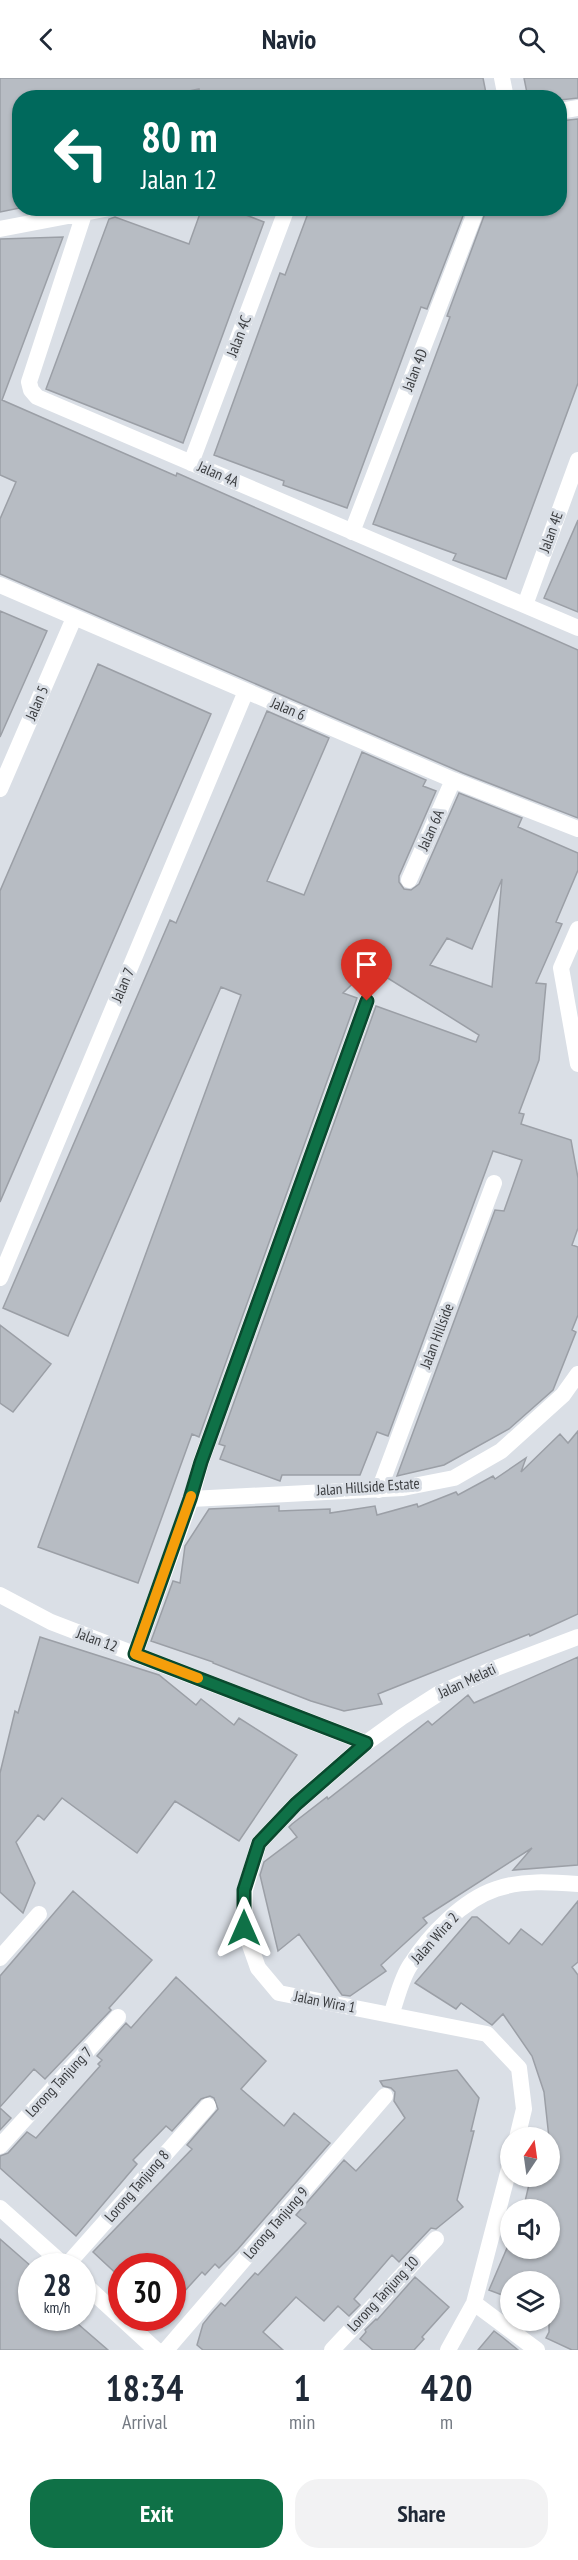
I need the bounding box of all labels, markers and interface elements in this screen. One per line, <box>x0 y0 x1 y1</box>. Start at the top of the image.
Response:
text: Navio <box>262 22 316 56</box>
icon: back <box>30 23 63 56</box>
icon: search <box>515 23 548 56</box>
text: 80 m <box>141 109 218 164</box>
icon: left <box>42 114 120 192</box>
text: Jalan 12 <box>141 162 217 196</box>
street label: Jalan 4C <box>222 312 255 360</box>
street label: Jalan 4D <box>398 346 431 394</box>
street label: Jalan 4A <box>194 456 242 491</box>
street label: Jalan 4E <box>534 509 567 556</box>
street label: Jalan 5 <box>20 683 52 724</box>
street label: Jalan 6 <box>267 692 309 724</box>
street label: Jalan 6A <box>413 806 448 854</box>
pin <box>341 939 392 1001</box>
icon: arrive <box>350 948 383 981</box>
street label: Jalan 7 <box>106 965 138 1006</box>
street label: Jalan Hillside <box>415 1301 458 1372</box>
street label: Jalan Hillside Estate <box>315 1473 420 1500</box>
street label: Jalan 12 <box>73 1623 120 1656</box>
street label: Jalan Melati <box>434 1659 499 1703</box>
position arrow <box>212 1896 276 1960</box>
street label: Jalan Wira 2 <box>406 1908 462 1968</box>
street label: Jalan Wira 1 <box>292 1986 357 2017</box>
street label: Lorong Tanjung 7 <box>21 2043 96 2121</box>
north arrow <box>500 2127 560 2187</box>
map controls <box>500 2127 560 2331</box>
street label: Lorong Tanjung 8 <box>100 2146 173 2226</box>
street label: Lorong Tanjung 9 <box>239 2183 312 2263</box>
button: sound <box>500 2199 560 2259</box>
street label: Lorong Tanjung 10 <box>343 2252 422 2335</box>
speed limit sign: 30 <box>108 2253 186 2331</box>
text: 28 <box>43 2265 71 2304</box>
button: layers <box>500 2271 560 2331</box>
text: km/h <box>44 2298 70 2317</box>
text: 18:34 <box>106 2364 183 2411</box>
text: 1 <box>293 2364 311 2411</box>
text: 420 <box>421 2364 472 2411</box>
text: Arrival <box>122 2409 167 2435</box>
text: min <box>289 2409 315 2435</box>
text: m <box>440 2409 453 2435</box>
button: Exit <box>30 2479 283 2548</box>
button: Share <box>295 2479 548 2548</box>

